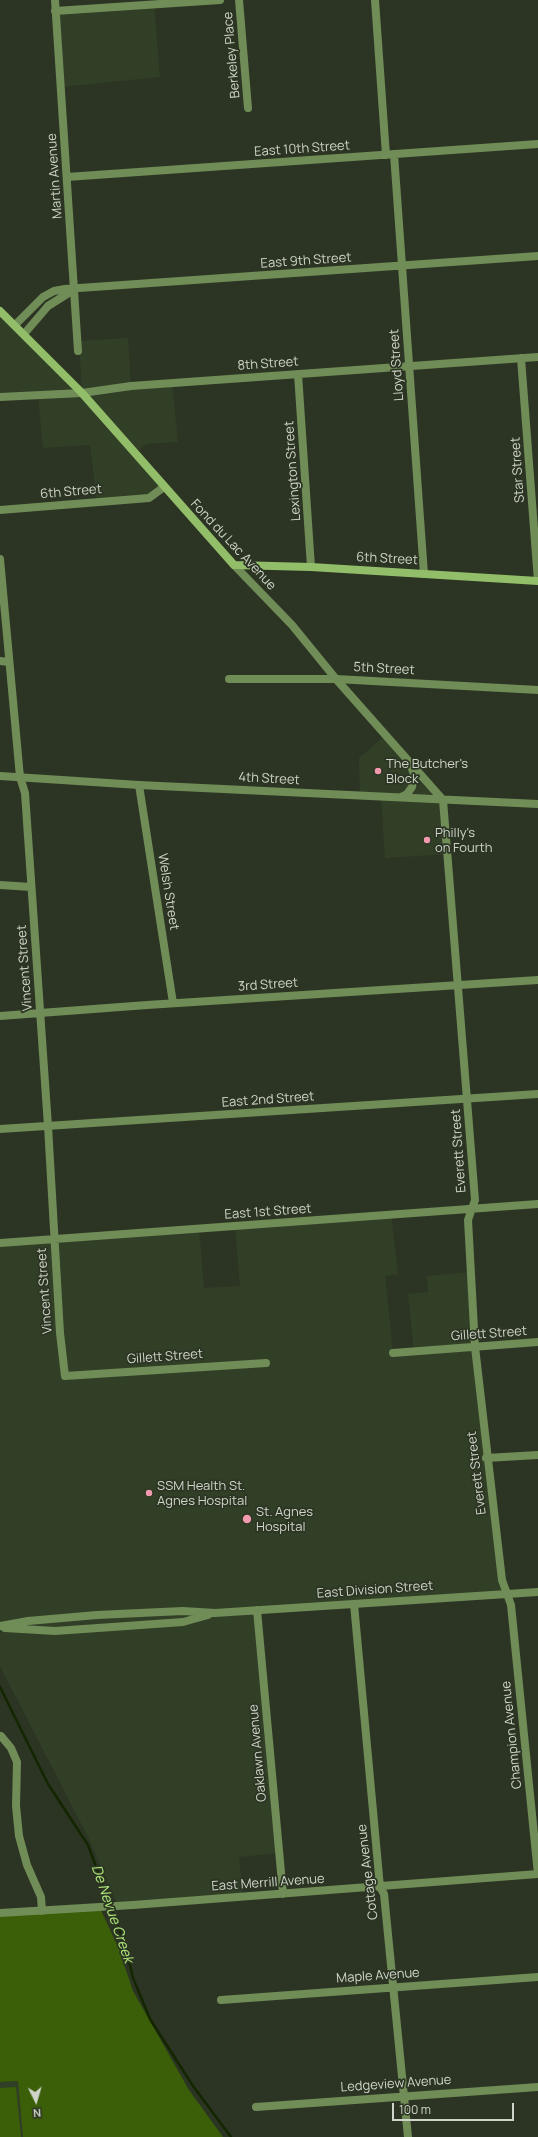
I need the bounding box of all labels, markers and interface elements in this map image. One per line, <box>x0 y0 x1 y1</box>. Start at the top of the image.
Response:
street label: Berkeley Place <box>220 11 244 99</box>
street label: Martin Avenue <box>44 133 66 219</box>
street label: East 10th Street <box>254 138 350 160</box>
street label: East 9th Street <box>260 250 352 272</box>
street label: Lloyd Street <box>387 328 407 402</box>
street label: 8th Street <box>237 354 299 374</box>
street label: Lexington Street <box>282 420 304 522</box>
street label: Star Street <box>508 437 528 503</box>
street label: 6th Street <box>40 482 102 502</box>
street label: Fond du Lac Avenue <box>187 496 279 594</box>
street label: 6th Street <box>356 550 418 568</box>
street label: 5th Street <box>353 660 415 678</box>
place label: The Butcher's Block <box>386 756 468 787</box>
marker: The Butcher's Block <box>373 766 383 776</box>
street label: 4th Street <box>238 770 300 788</box>
place label: Philly's on Fourth <box>435 825 492 856</box>
marker: Philly's on Fourth <box>422 835 432 845</box>
street label: Welsh Street <box>154 853 182 931</box>
street label: Vincent Street <box>14 924 36 1012</box>
street label: 3rd Street <box>237 975 299 995</box>
street label: East 2nd Street <box>221 1089 315 1111</box>
street label: Everett Street <box>448 1109 470 1193</box>
street label: East 1st Street <box>224 1201 312 1223</box>
street label: Vincent Street <box>34 1247 56 1335</box>
street label: Gillett Street <box>450 1324 528 1344</box>
street label: Gillett Street <box>126 1347 204 1367</box>
street label: Everett Street <box>464 1430 490 1516</box>
place label: SSM Health St. Agnes Hospital <box>157 1478 247 1509</box>
marker: SSM Health St. Agnes Hospital <box>144 1488 154 1498</box>
place label: St. Agnes Hospital <box>256 1504 313 1535</box>
marker: St. Agnes Hospital <box>241 1513 253 1525</box>
street label: East Division Street <box>316 1578 434 1602</box>
street label: Champion Avenue <box>499 1680 525 1790</box>
street label: Oaklawn Avenue <box>246 1704 270 1802</box>
street label: Cottage Avenue <box>354 1823 382 1921</box>
water label: De Nevue Creek <box>87 1863 137 1965</box>
street label: East Merrill Avenue <box>211 1871 325 1895</box>
street label: Maple Avenue <box>336 1965 420 1987</box>
street label: Ledgeview Avenue <box>340 2072 452 2096</box>
north arrow <box>16 2081 56 2121</box>
scale bar <box>394 2095 516 2121</box>
text: 100 m <box>399 2101 431 2118</box>
text: N <box>32 2106 42 2121</box>

